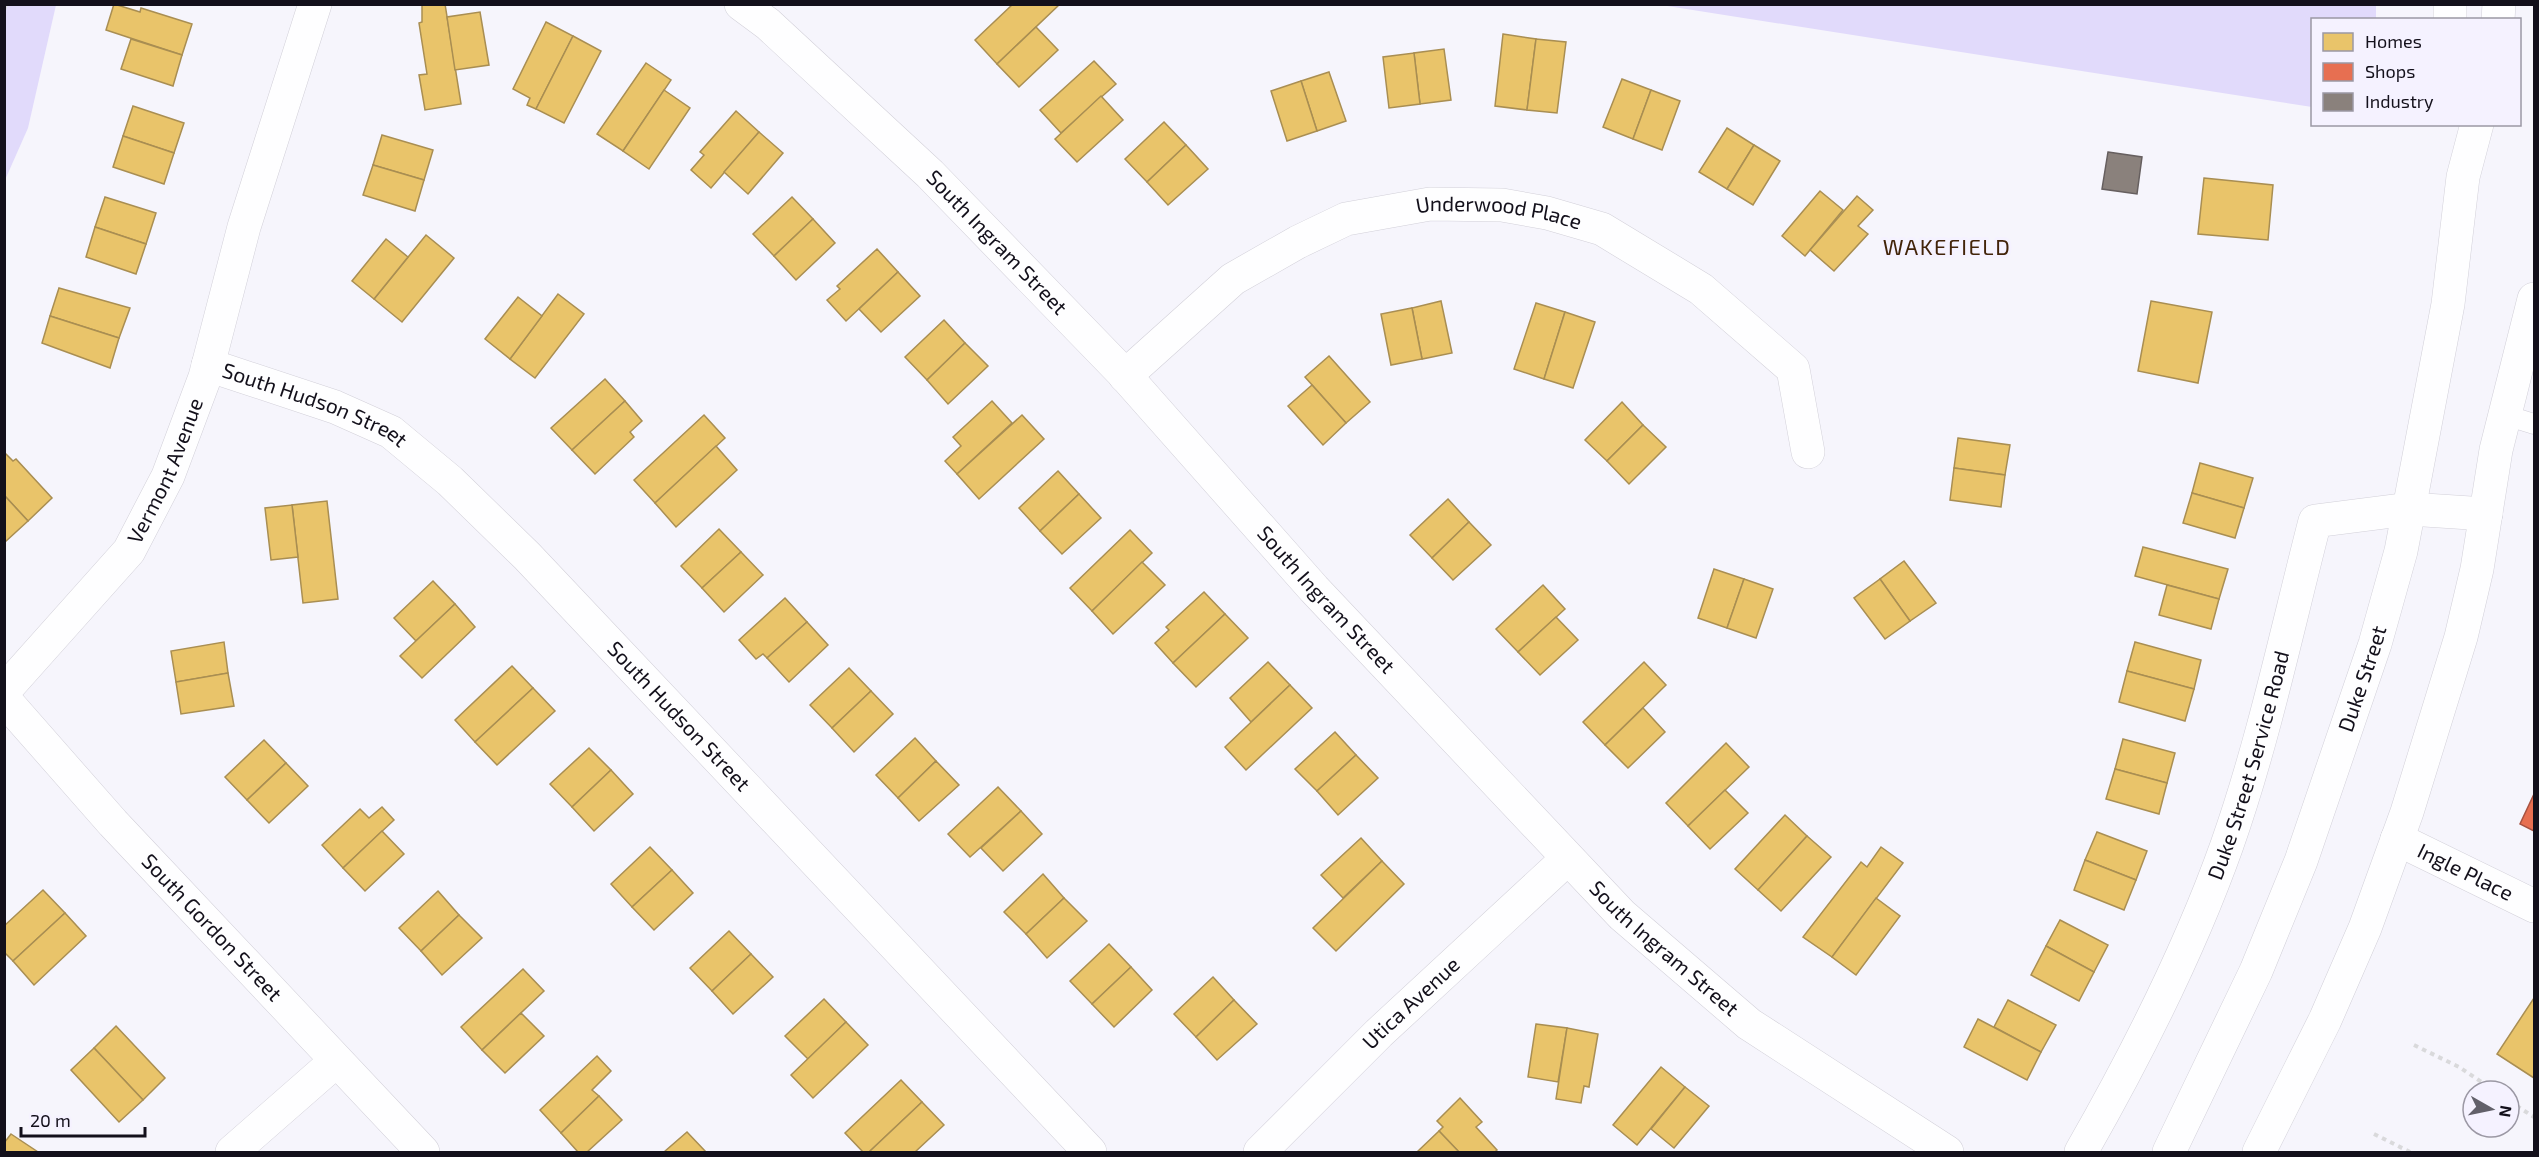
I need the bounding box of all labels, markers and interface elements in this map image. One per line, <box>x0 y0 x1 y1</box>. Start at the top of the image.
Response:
legend <box>2311 18 2521 126</box>
text: Homes <box>2365 30 2422 52</box>
text: Shops <box>2365 60 2415 82</box>
text: Industry <box>2365 90 2434 112</box>
street label: South Ingram Street <box>922 164 1073 319</box>
street label: Underwood Place <box>1414 190 1585 233</box>
district label: WAKEFIELD <box>1883 233 2011 259</box>
street label: South Hudson Street <box>219 357 413 451</box>
street label: Vermont Avenue <box>121 394 207 547</box>
street label: South Ingram Street <box>1253 520 1401 678</box>
street label: Duke Street <box>2332 623 2391 735</box>
street label: South Hudson Street <box>603 635 756 795</box>
street label: Duke Street Service Road <box>2201 648 2293 883</box>
street label: Ingle Place <box>2414 837 2518 905</box>
street label: South Gordon Street <box>137 848 288 1006</box>
street label: South Ingram Street <box>1585 875 1744 1021</box>
street label: Utica Avenue <box>1356 951 1464 1054</box>
north arrow <box>2461 1079 2521 1139</box>
scale bar <box>21 1100 146 1138</box>
text: N <box>2496 1104 2517 1119</box>
text: 20 m <box>30 1109 71 1131</box>

